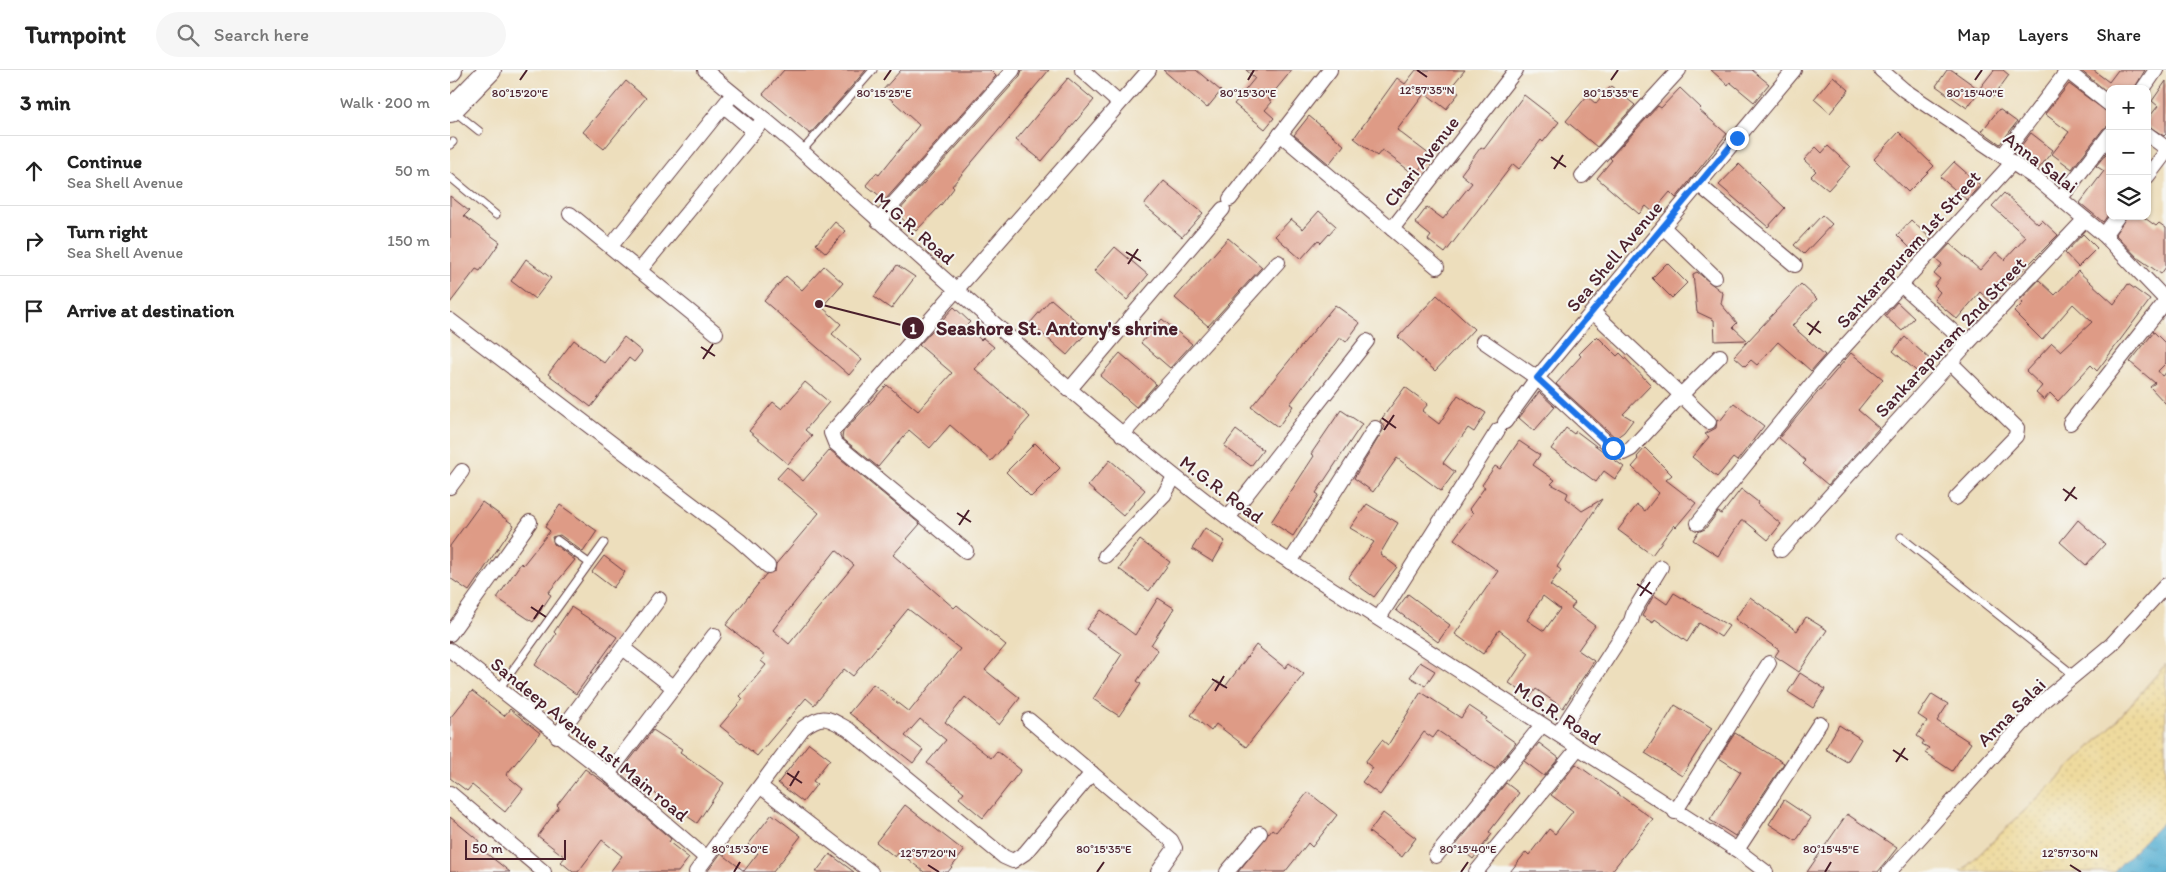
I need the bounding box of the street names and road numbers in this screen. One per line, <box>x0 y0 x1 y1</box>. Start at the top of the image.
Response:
street label: Chari Avenue <box>1379 111 1464 211</box>
street label: Anna Salai <box>1999 127 2082 198</box>
street label: Sankarapuram 1st Street <box>1831 166 1985 333</box>
street label: M.G.R. Road <box>870 187 960 270</box>
street label: Sea Shell Avenue <box>1561 196 1668 317</box>
street label: Sankarapuram 2nd Street <box>1870 252 2031 422</box>
street label: M.G.R. Road <box>1175 450 1269 529</box>
street label: Sandeep Avenue 1st Main road <box>486 652 694 827</box>
street label: Anna Salai <box>1972 673 2050 751</box>
street label: M.G.R. Road <box>1510 677 1606 750</box>

